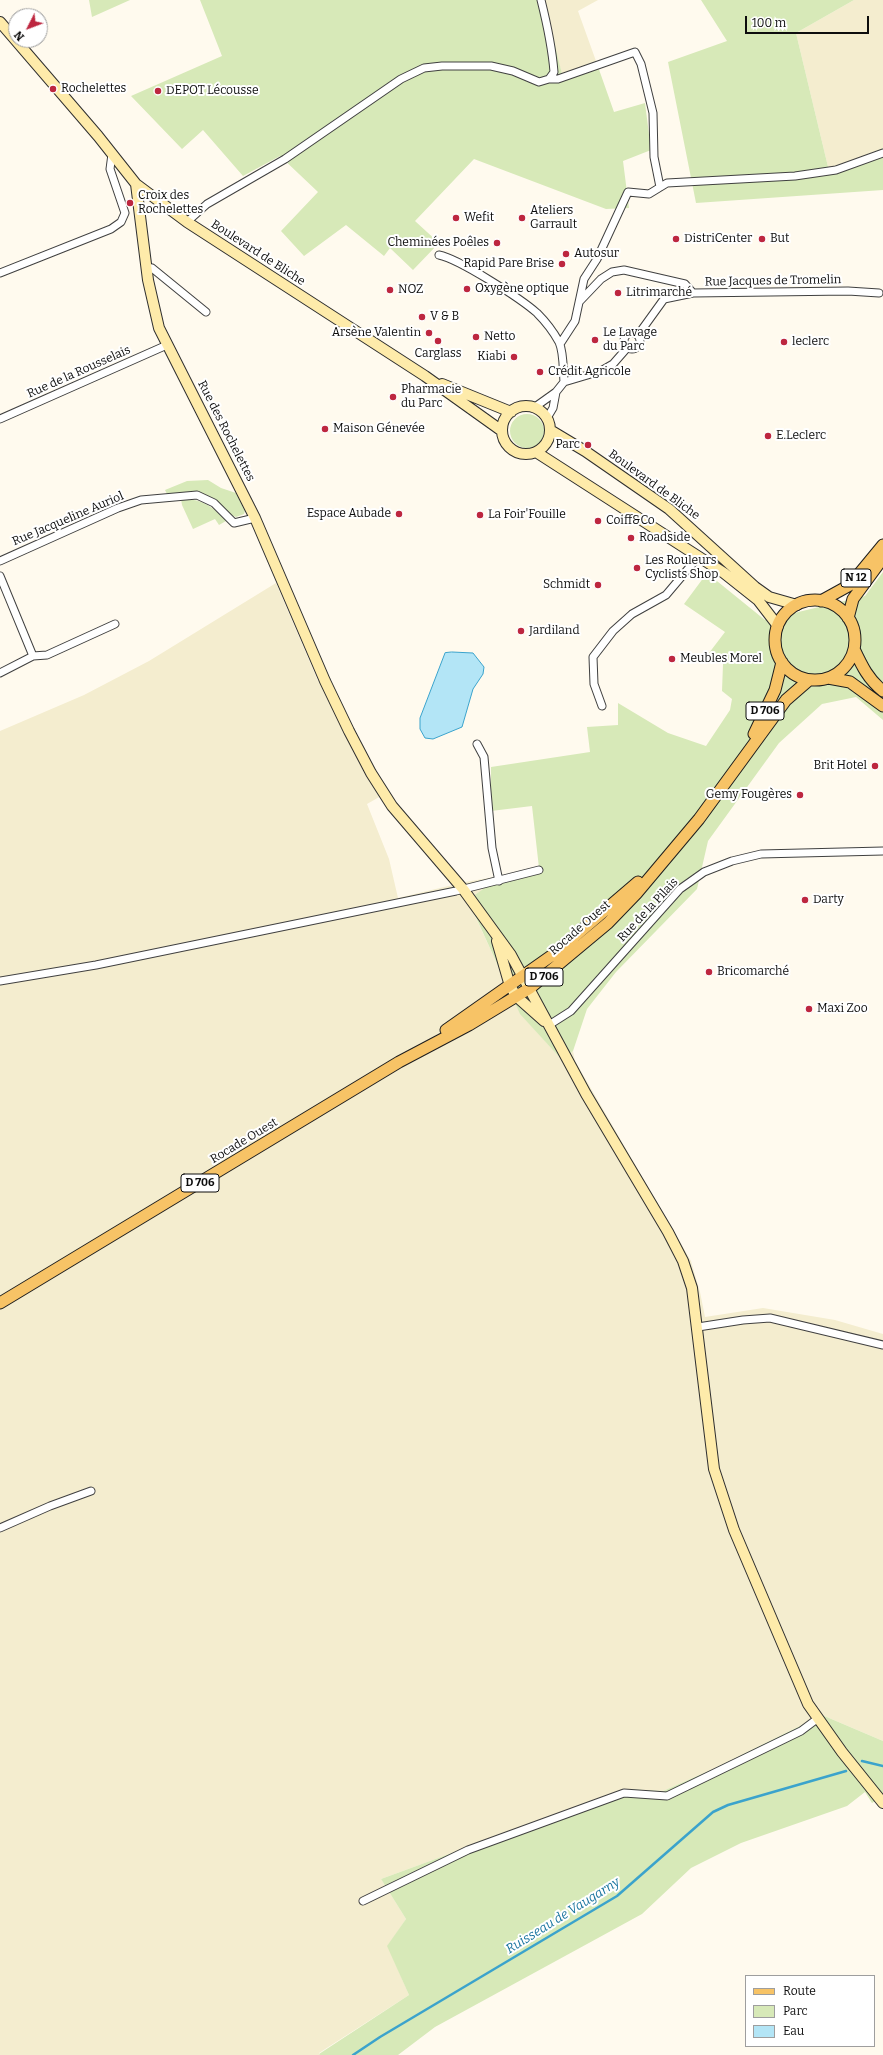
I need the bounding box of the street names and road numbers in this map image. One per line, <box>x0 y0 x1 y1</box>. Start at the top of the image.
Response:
street label: Boulevard de Bliche <box>208 217 308 289</box>
street label: Rue Jacques de Tromelin <box>704 273 842 289</box>
street label: Rue de la Rousselais <box>25 343 133 401</box>
street label: Rue des Rochelettes <box>194 378 258 484</box>
street label: Boulevard de Bliche <box>605 447 703 523</box>
street label: Rue Jacqueline Auriol <box>10 489 126 549</box>
road number: N 12 <box>841 569 871 587</box>
road number: D 706 <box>746 702 784 720</box>
street label: Rue de la Pilais <box>615 875 681 945</box>
street label: Rocade Ouest <box>547 898 613 958</box>
road number: D 706 <box>525 968 563 986</box>
street label: Rocade Ouest <box>208 1115 280 1167</box>
road number: D 706 <box>181 1174 219 1192</box>

